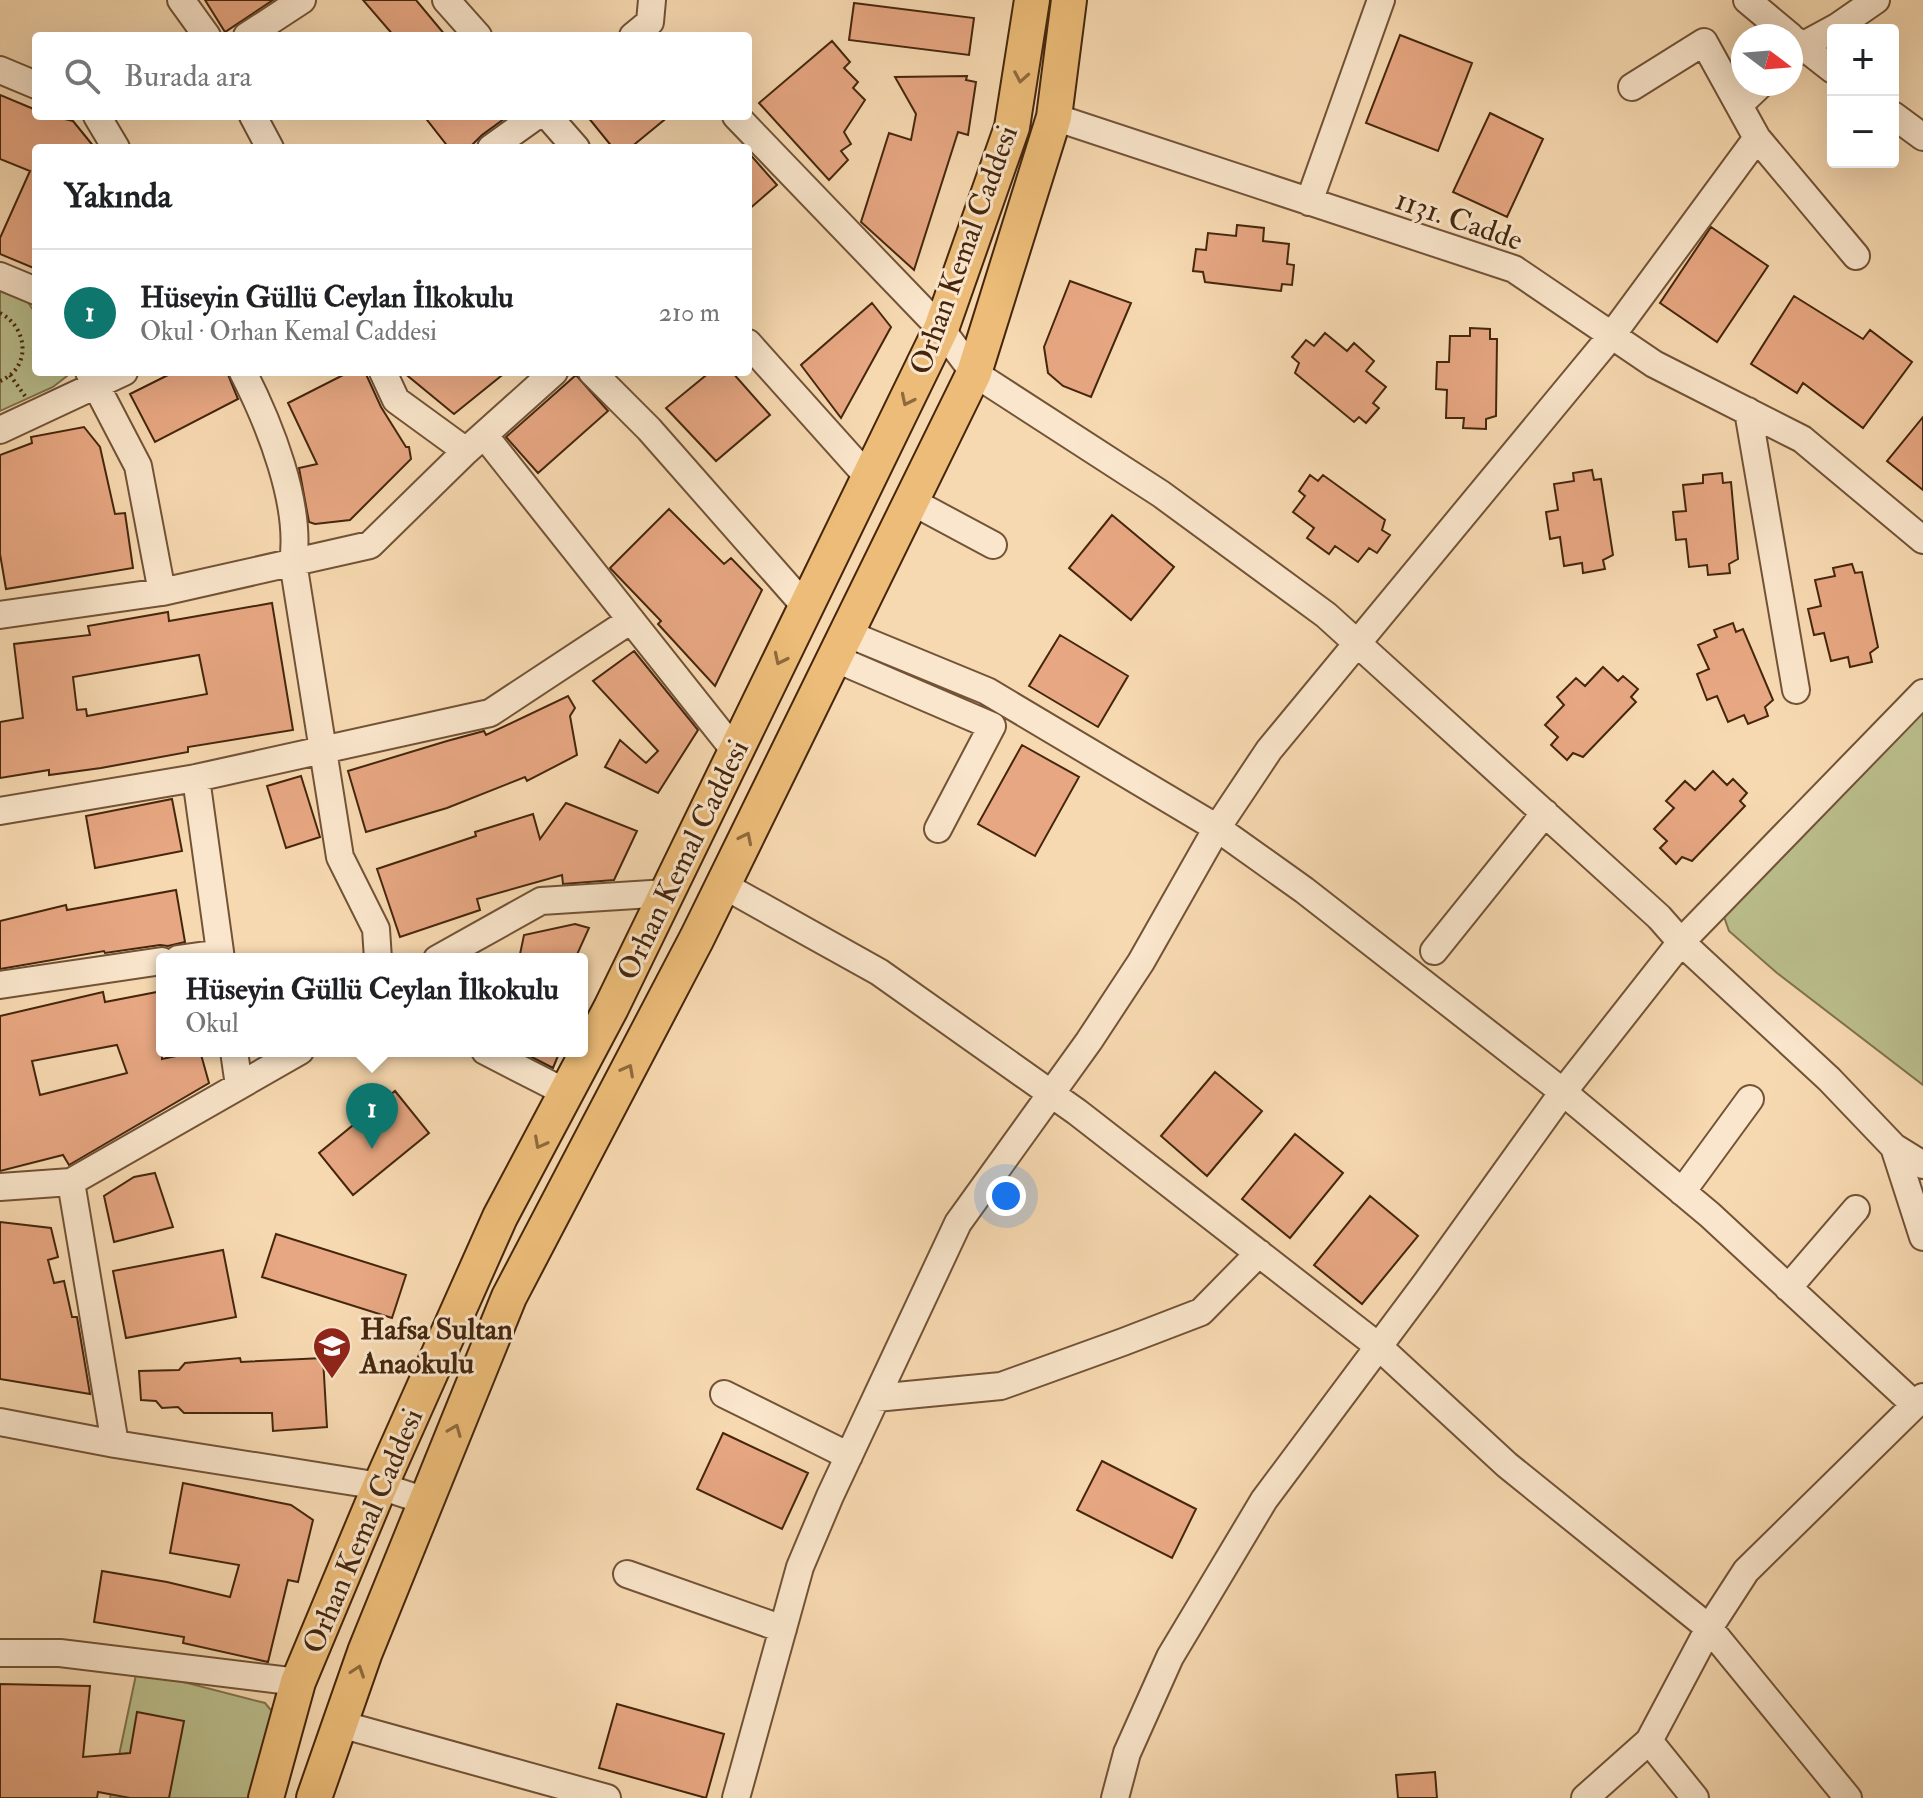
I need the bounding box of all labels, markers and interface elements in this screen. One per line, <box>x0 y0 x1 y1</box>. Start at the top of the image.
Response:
north arrow <box>1731 24 1803 96</box>
map controls <box>1827 24 1899 168</box>
button: + <box>1827 24 1899 96</box>
search box <box>32 32 752 120</box>
icon: search <box>60 54 104 98</box>
text: Burada ara <box>124 58 252 95</box>
one-way arrow <box>1013 70 1030 84</box>
button: − <box>1827 96 1899 168</box>
street label: Orhan Kemal Caddesi <box>902 120 1026 380</box>
text: Yakında <box>64 175 172 218</box>
street label: 1131. Cadde <box>1391 181 1527 259</box>
text: Hüseyin Güllü Ceylan İlkokulu <box>140 279 514 316</box>
text: 1 <box>85 297 95 329</box>
text: 210 m <box>659 297 720 329</box>
text: Okul · Orhan Kemal Caddesi <box>140 316 437 348</box>
one-way arrow <box>901 392 917 407</box>
one-way arrow <box>774 650 789 665</box>
street label: Orhan Kemal Caddesi <box>609 734 757 986</box>
one-way arrow <box>736 832 752 847</box>
popup <box>156 953 588 1057</box>
text: Hüseyin Güllü Ceylan İlkokulu <box>185 971 559 1008</box>
text: Okul <box>185 1008 239 1040</box>
one-way arrow <box>618 1063 633 1078</box>
pin: 1 <box>346 1083 398 1149</box>
one-way arrow <box>534 1134 550 1148</box>
your location <box>986 1176 1026 1216</box>
place label: Hafsa Sultan Anaokulu <box>358 1311 513 1382</box>
school or university icon: Hafsa Sultan Anaokulu <box>311 1325 353 1380</box>
street label: Orhan Kemal Caddesi <box>295 1403 431 1659</box>
one-way arrow <box>445 1424 462 1438</box>
one-way arrow <box>349 1665 365 1679</box>

